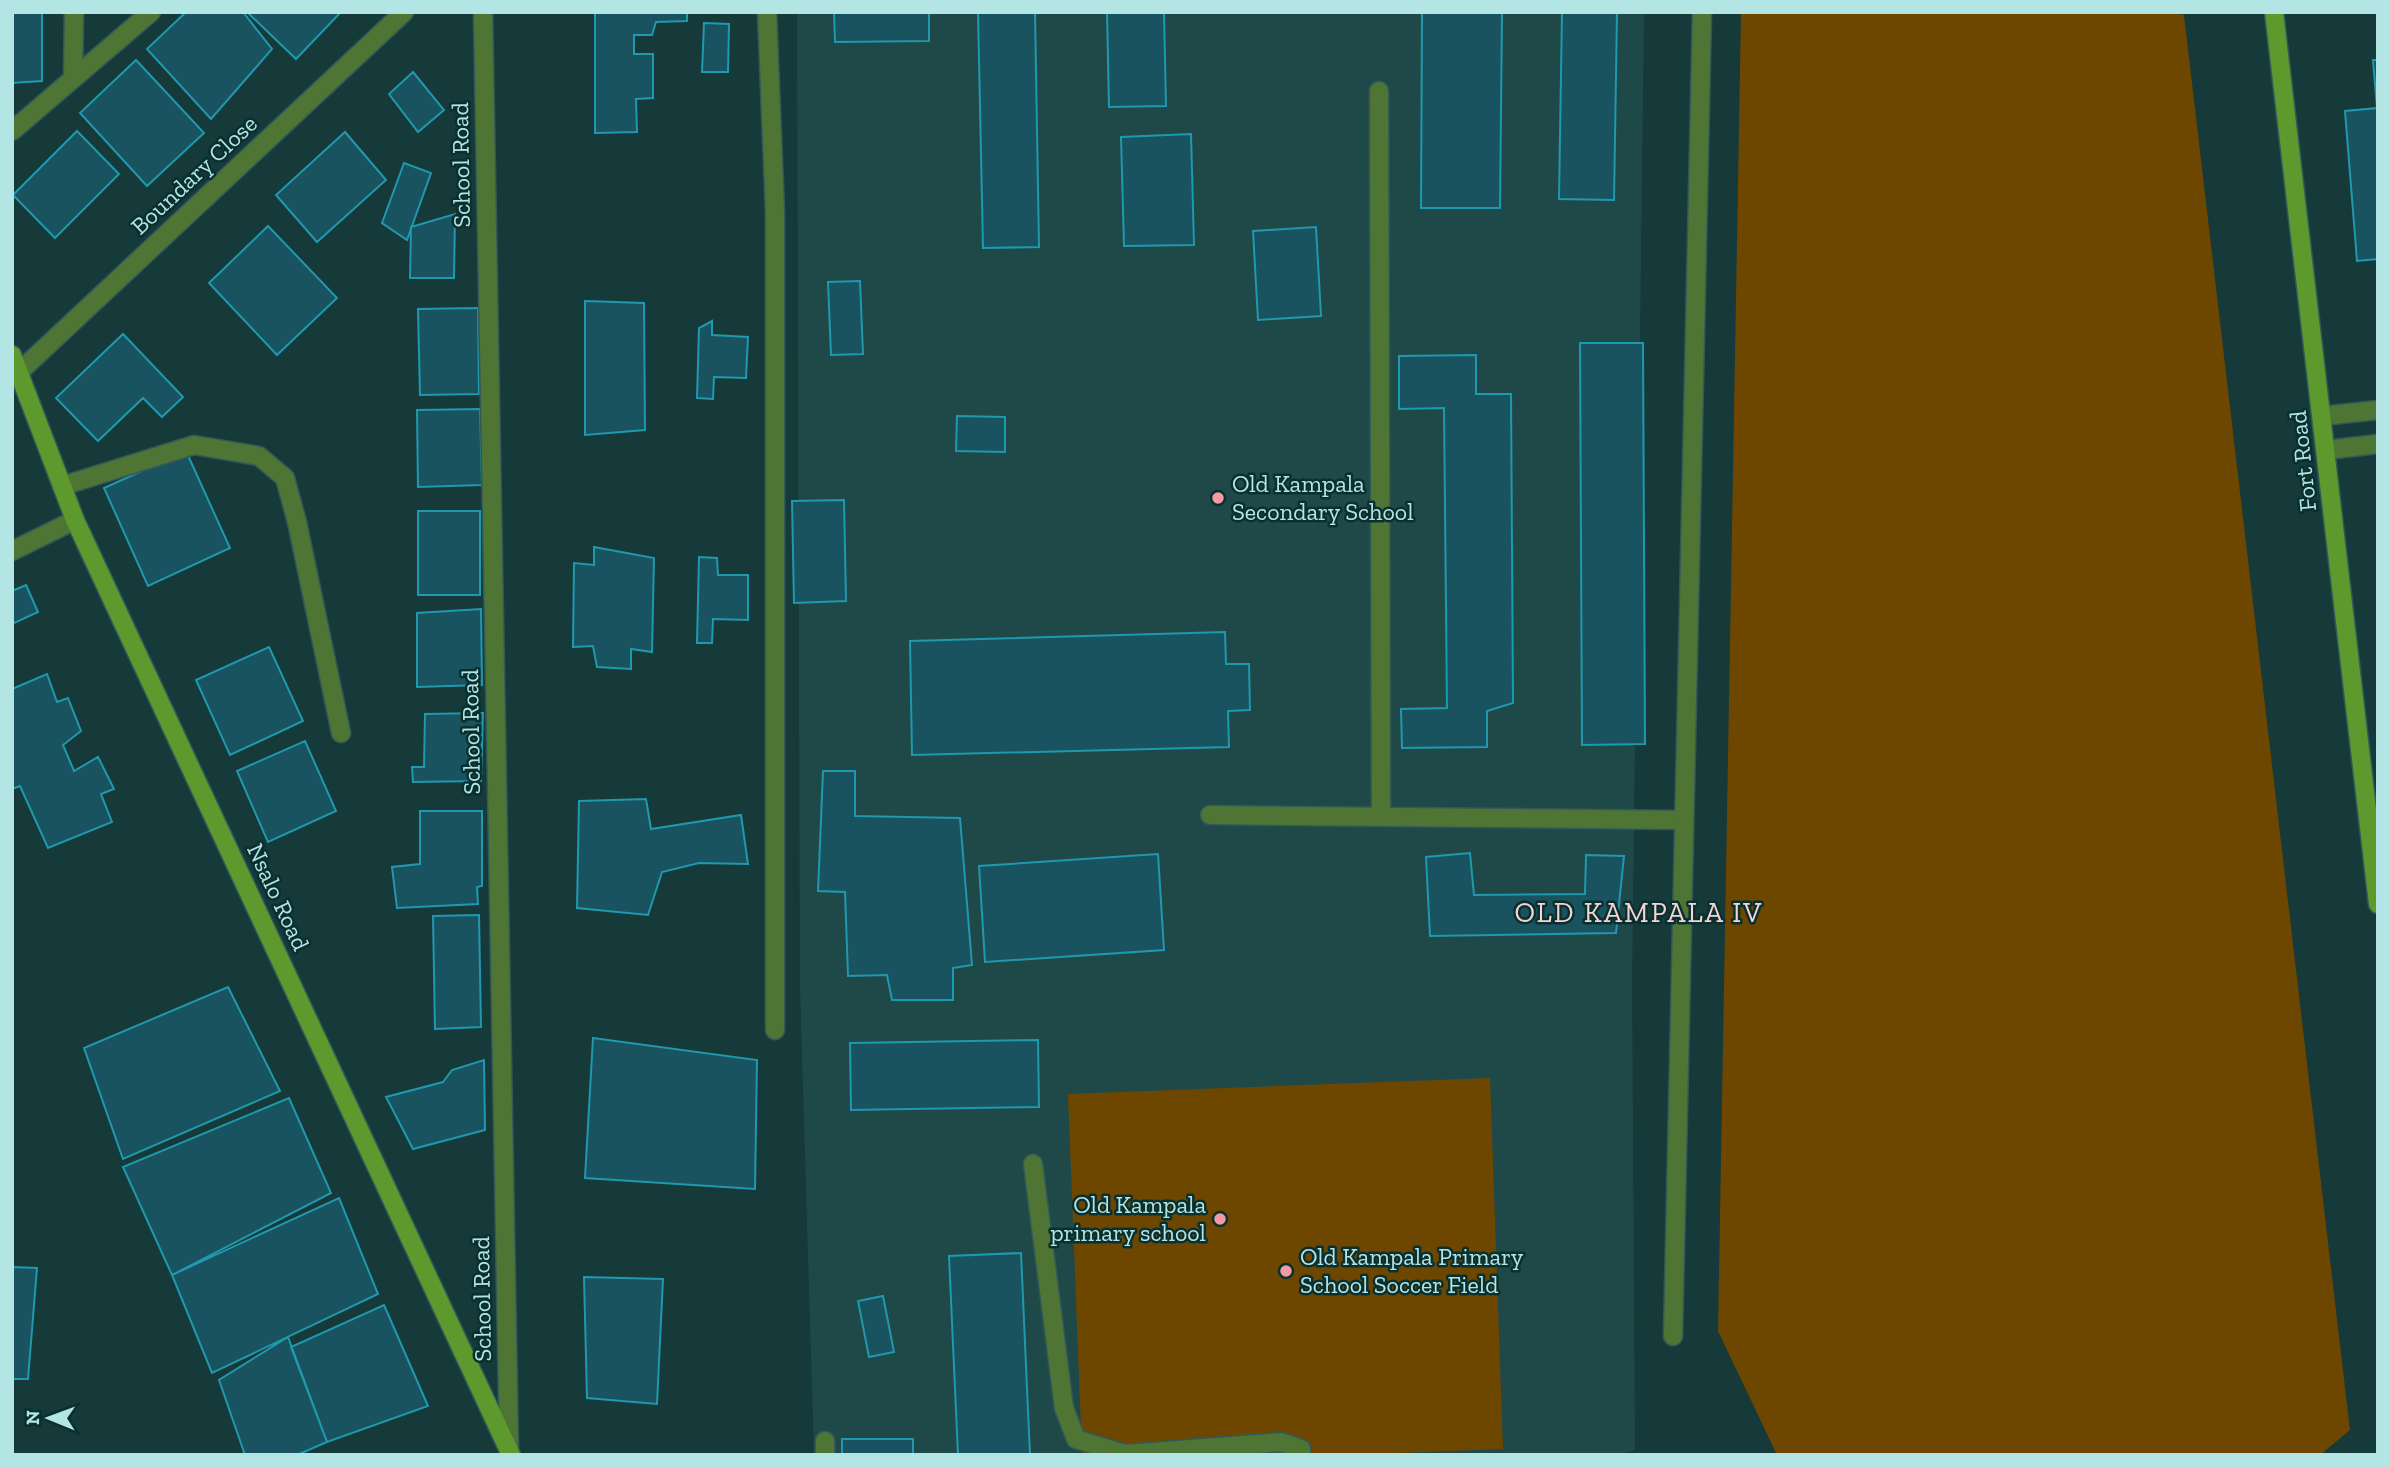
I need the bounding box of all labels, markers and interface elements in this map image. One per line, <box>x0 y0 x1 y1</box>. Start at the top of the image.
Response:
street label: School Road <box>445 102 476 228</box>
street label: Boundary Close <box>125 109 263 240</box>
street label: Fort Road <box>2283 409 2322 513</box>
place label: Old Kampala Secondary School <box>1232 469 1414 526</box>
marker: Old Kampala Secondary School <box>1210 490 1226 506</box>
street label: School Road <box>455 669 486 795</box>
street label: Nsalo Road <box>241 839 316 955</box>
district label: OLD KAMPALA IV <box>1514 896 1764 929</box>
place label: Old Kampala primary school <box>1050 1190 1206 1247</box>
marker: Old Kampala primary school <box>1212 1211 1228 1227</box>
street label: School Road <box>466 1236 497 1362</box>
place label: Old Kampala Primary School Soccer Field <box>1300 1242 1524 1299</box>
marker: Old Kampala Primary School Soccer Field <box>1278 1263 1294 1279</box>
north arrow <box>14 1383 84 1453</box>
text: N <box>21 1410 44 1425</box>

